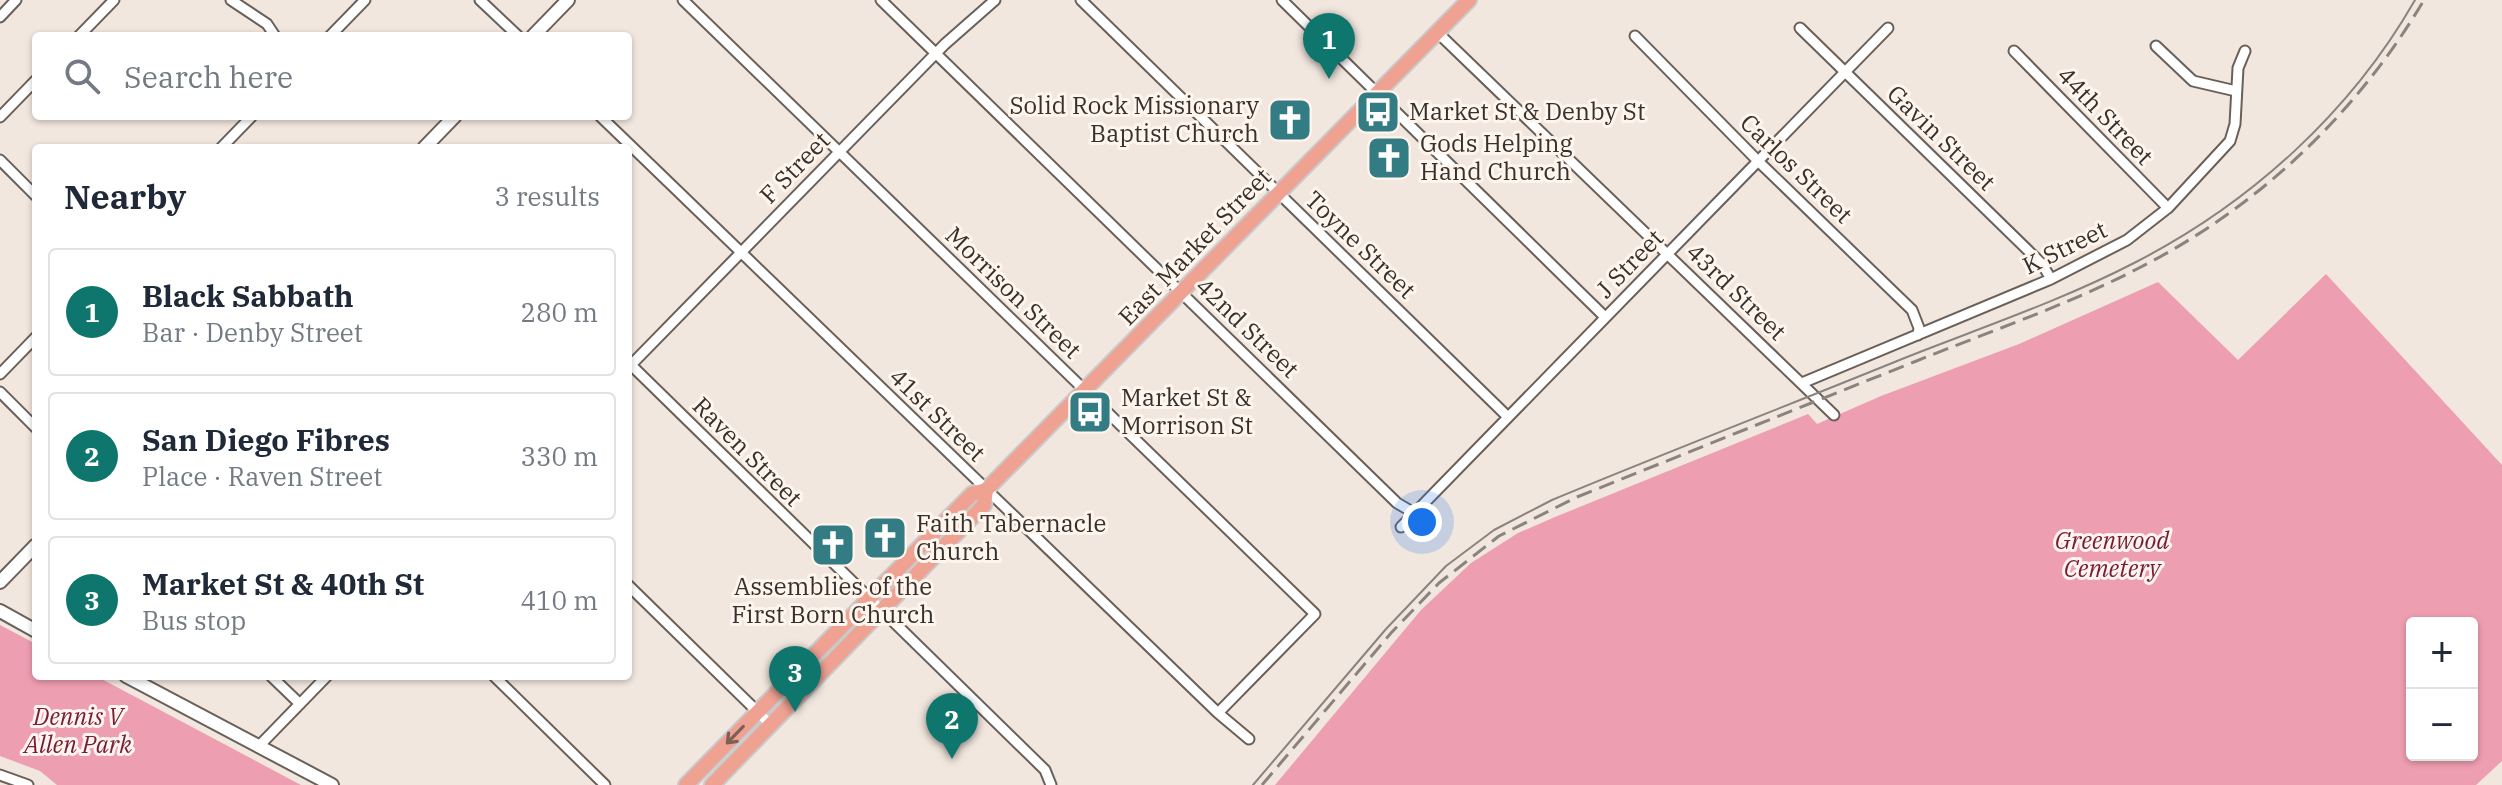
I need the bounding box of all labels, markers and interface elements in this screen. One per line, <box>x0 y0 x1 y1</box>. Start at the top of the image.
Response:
pin: 1 <box>1303 13 1355 79</box>
search box <box>32 32 632 120</box>
icon: search <box>60 54 104 98</box>
text: Search here <box>124 57 293 96</box>
street label: 44th Street <box>2051 59 2161 171</box>
street label: Gavin Street <box>1881 77 2003 197</box>
bus stop icon: Market St & Denby St <box>1354 88 1402 136</box>
place label: Solid Rock Missionary Baptist Church <box>1009 89 1259 149</box>
place label: Market St & Denby St <box>1409 95 1645 127</box>
church icon: Solid Rock Missionary Baptist Church <box>1266 96 1314 144</box>
street label: Carlos Street <box>1734 107 1860 230</box>
street label: F Street <box>752 125 836 210</box>
place label: Gods Helping Hand Church <box>1420 127 1573 187</box>
church icon: Gods Helping Hand Church <box>1365 134 1413 182</box>
street label: East Market Street <box>1111 161 1278 332</box>
text: Nearby <box>64 174 186 218</box>
text: 3 results <box>494 179 600 213</box>
street label: Toyne Street <box>1299 183 1423 305</box>
street label: K Street <box>2017 213 2112 281</box>
street label: Morrison Street <box>939 219 1088 365</box>
street label: J Street <box>1589 222 1670 305</box>
street label: 43rd Street <box>1680 236 1793 347</box>
street label: 42nd Street <box>1189 270 1306 385</box>
text: Black Sabbath <box>142 276 353 315</box>
text: 1 <box>84 295 100 329</box>
text: 280 m <box>520 295 598 329</box>
text: Bar · Denby Street <box>142 315 363 349</box>
street label: 41st Street <box>883 360 993 468</box>
place label: Market St & Morrison St <box>1121 381 1253 441</box>
bus stop icon: Market St & Morrison St <box>1066 388 1114 436</box>
street label: Raven Street <box>686 390 809 513</box>
text: San Diego Fibres <box>142 420 390 459</box>
text: 2 <box>84 439 100 473</box>
text: 330 m <box>520 439 598 473</box>
text: Place · Raven Street <box>142 459 382 493</box>
your location <box>1402 502 1442 542</box>
place label: Faith Tabernacle Church <box>916 507 1106 567</box>
church icon: Faith Tabernacle Church <box>861 514 909 562</box>
church icon: Assemblies of the First Born Church <box>809 521 857 569</box>
park label: Greenwood Cemetery <box>2055 524 2170 584</box>
text: Market St & 40th St <box>142 564 424 603</box>
place label: Assemblies of the First Born Church <box>732 570 934 630</box>
text: 3 <box>84 583 100 617</box>
text: 410 m <box>520 583 598 617</box>
text: Bus stop <box>142 603 246 637</box>
map controls <box>2406 617 2478 761</box>
button: + <box>2406 617 2478 689</box>
pin: 3 <box>769 646 821 712</box>
button: − <box>2406 689 2478 761</box>
pin: 2 <box>926 693 978 759</box>
park label: Dennis V Allen Park <box>22 700 132 760</box>
one-way arrow <box>725 725 744 745</box>

